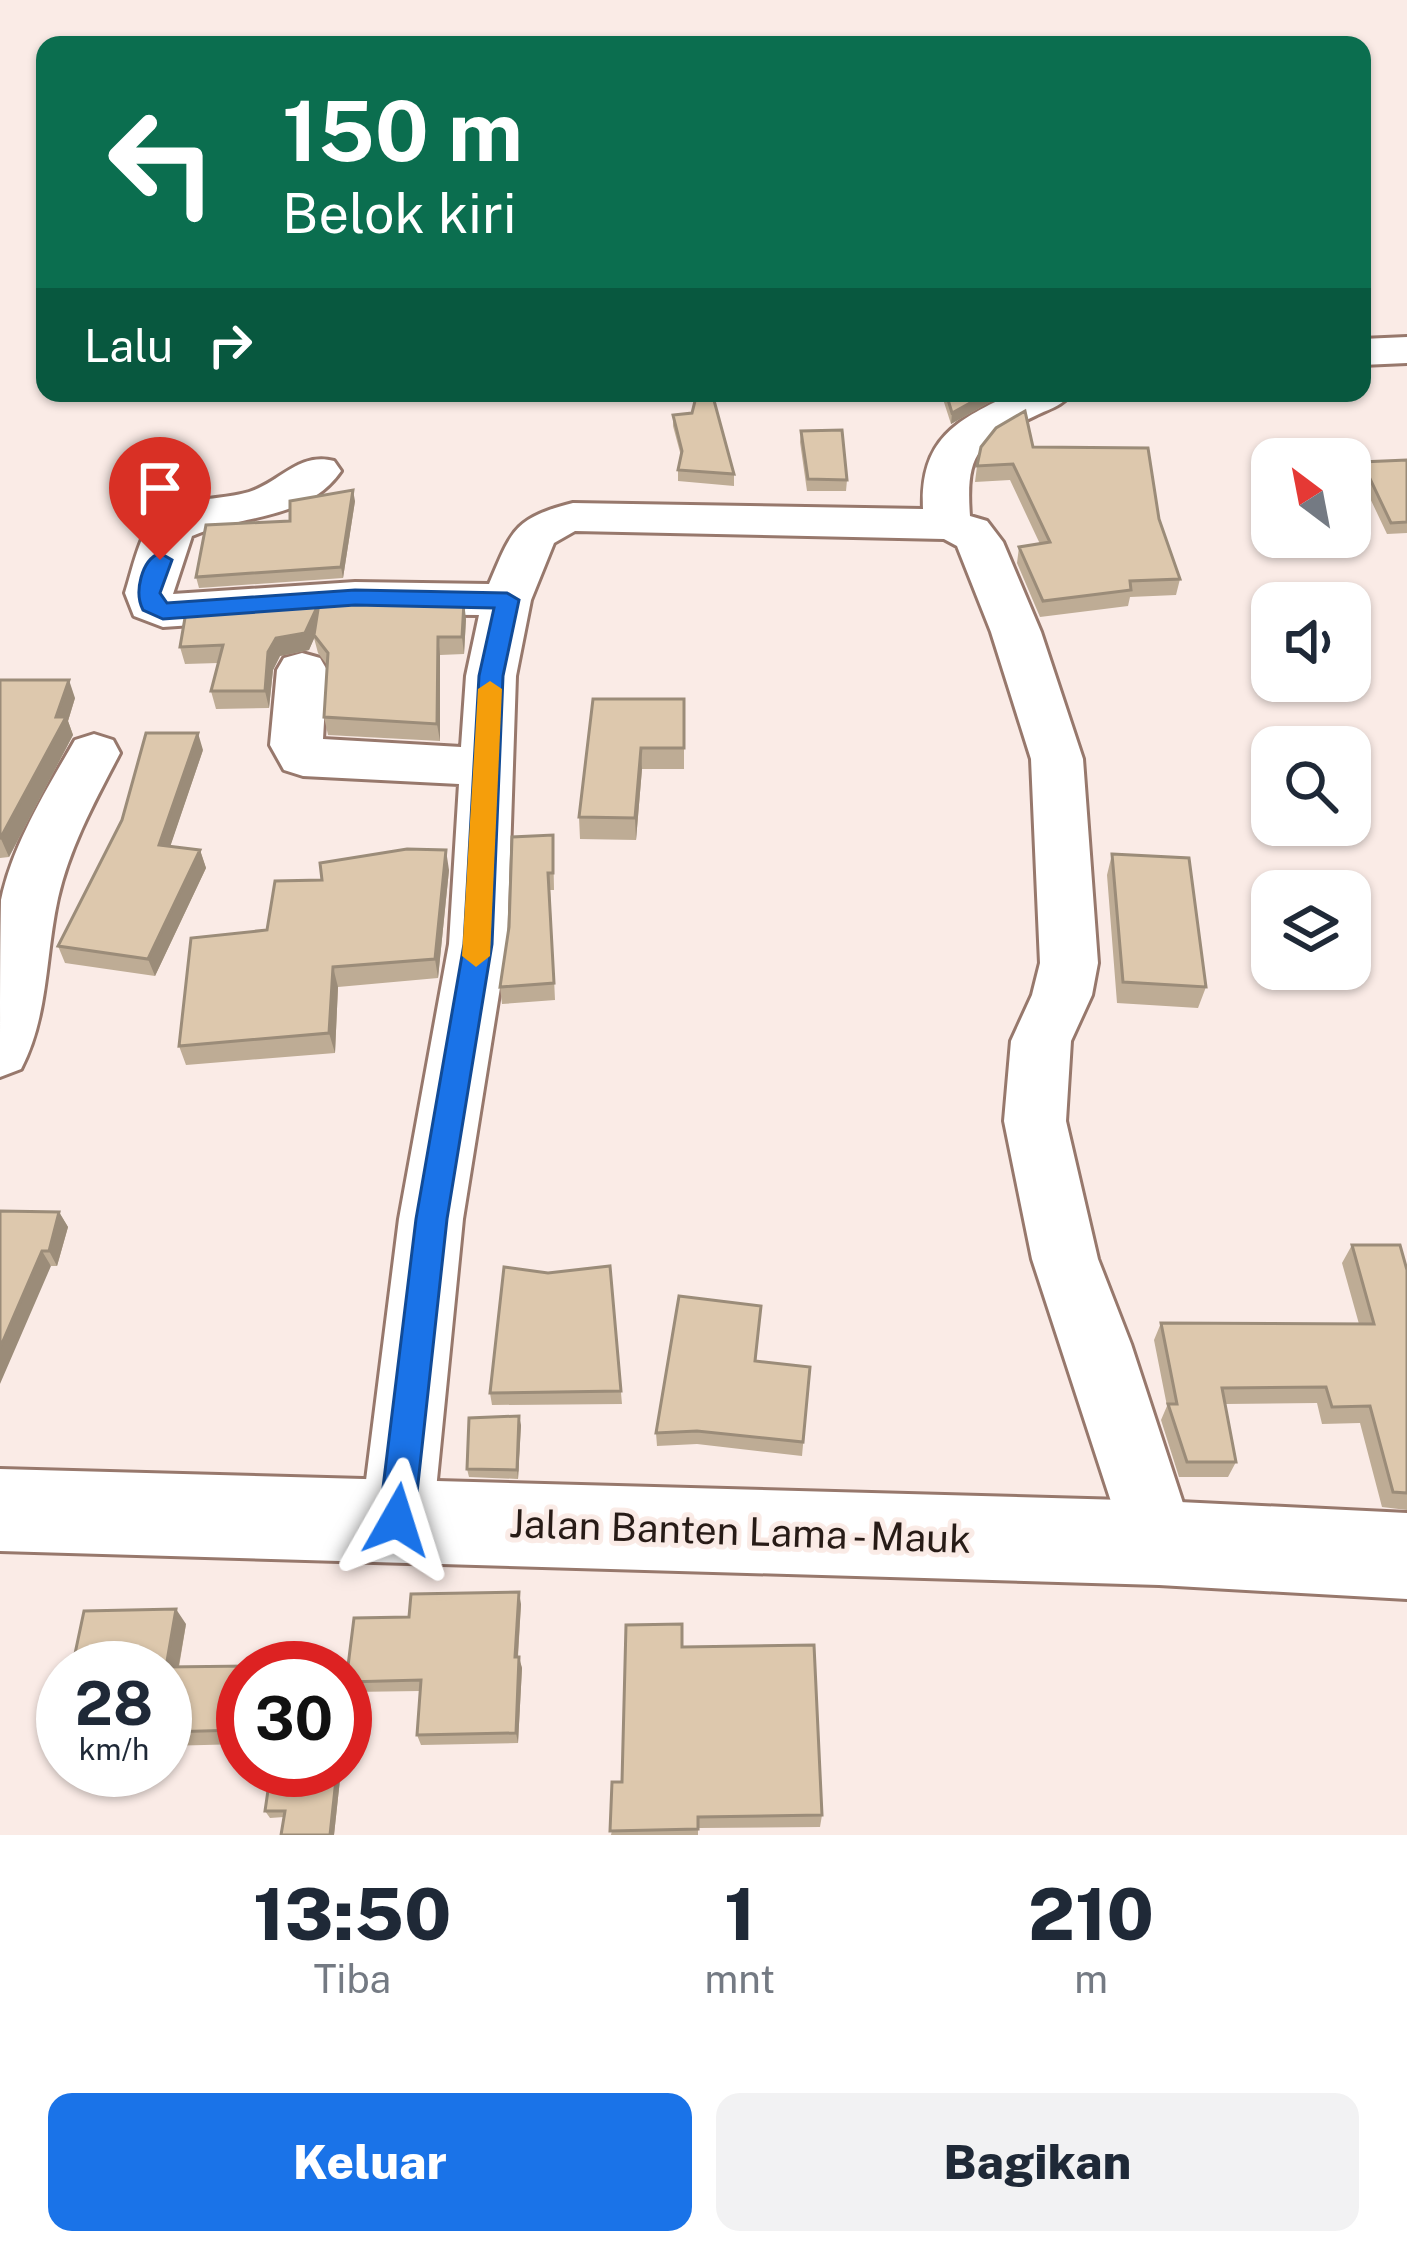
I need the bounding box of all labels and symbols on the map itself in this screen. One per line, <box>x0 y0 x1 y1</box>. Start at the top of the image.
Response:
pin <box>109 437 211 560</box>
north arrow <box>1251 438 1371 558</box>
position arrow <box>334 1457 460 1583</box>
street label: Jalan Banten Lama - Mauk <box>508 1500 972 1562</box>
speed limit sign: 30 <box>216 1641 372 1797</box>

